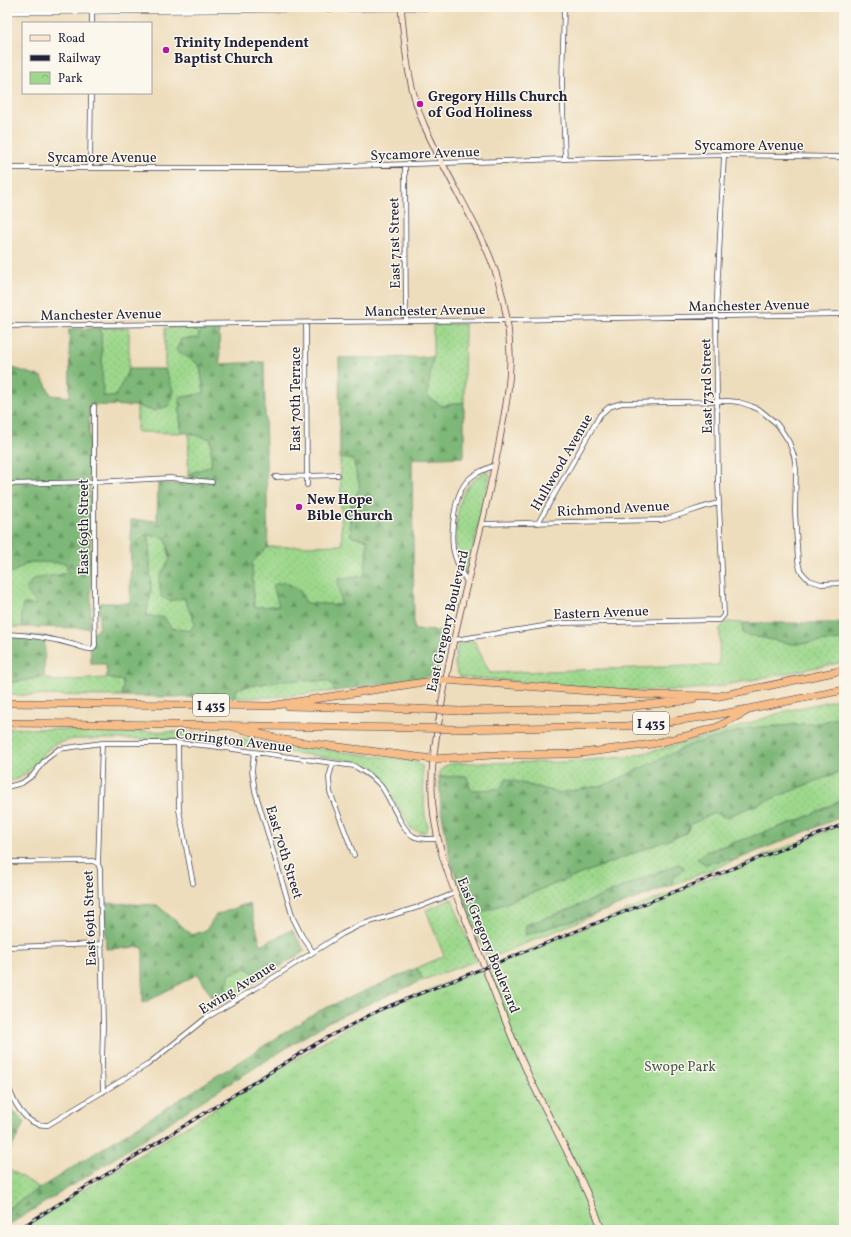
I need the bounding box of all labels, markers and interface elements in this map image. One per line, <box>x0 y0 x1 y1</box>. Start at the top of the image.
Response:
legend <box>22 22 152 94</box>
text: Road <box>58 31 85 47</box>
place label: Trinity Independent Baptist Church <box>174 34 309 69</box>
marker: Trinity Independent Baptist Church <box>161 45 171 55</box>
text: Railway <box>58 51 101 67</box>
text: Park <box>58 71 83 87</box>
place label: Gregory Hills Church of God Holiness <box>428 88 568 123</box>
marker: Gregory Hills Church of God Holiness <box>415 99 425 109</box>
street label: Sycamore Avenue <box>694 137 804 156</box>
street label: Sycamore Avenue <box>370 143 480 166</box>
street label: Sycamore Avenue <box>47 149 157 168</box>
street label: East 71st Street <box>385 197 406 289</box>
street label: Manchester Avenue <box>688 296 810 317</box>
street label: Manchester Avenue <box>364 301 486 322</box>
street label: Manchester Avenue <box>40 305 162 326</box>
street label: East 73rd Street <box>697 338 718 434</box>
street label: East 70th Terrace <box>287 346 306 451</box>
street label: Hullwood Avenue <box>527 411 598 515</box>
street label: East 69th Street <box>75 479 94 575</box>
place label: New Hope Bible Church <box>307 491 393 526</box>
street label: Richmond Avenue <box>556 497 670 522</box>
marker: New Hope Bible Church <box>294 502 304 512</box>
street label: East Gregory Boulevard <box>423 548 474 694</box>
street label: Eastern Avenue <box>553 602 650 625</box>
road number: I 435 <box>193 694 229 716</box>
road number: I 435 <box>633 712 669 734</box>
street label: Corrington Avenue <box>174 725 294 758</box>
street label: East 70th Street <box>260 804 307 901</box>
street label: East 69th Street <box>79 869 102 966</box>
street label: East Gregory Boulevard <box>452 875 524 1016</box>
street label: Ewing Avenue <box>196 957 280 1020</box>
park label: Swope Park <box>644 1058 716 1077</box>

